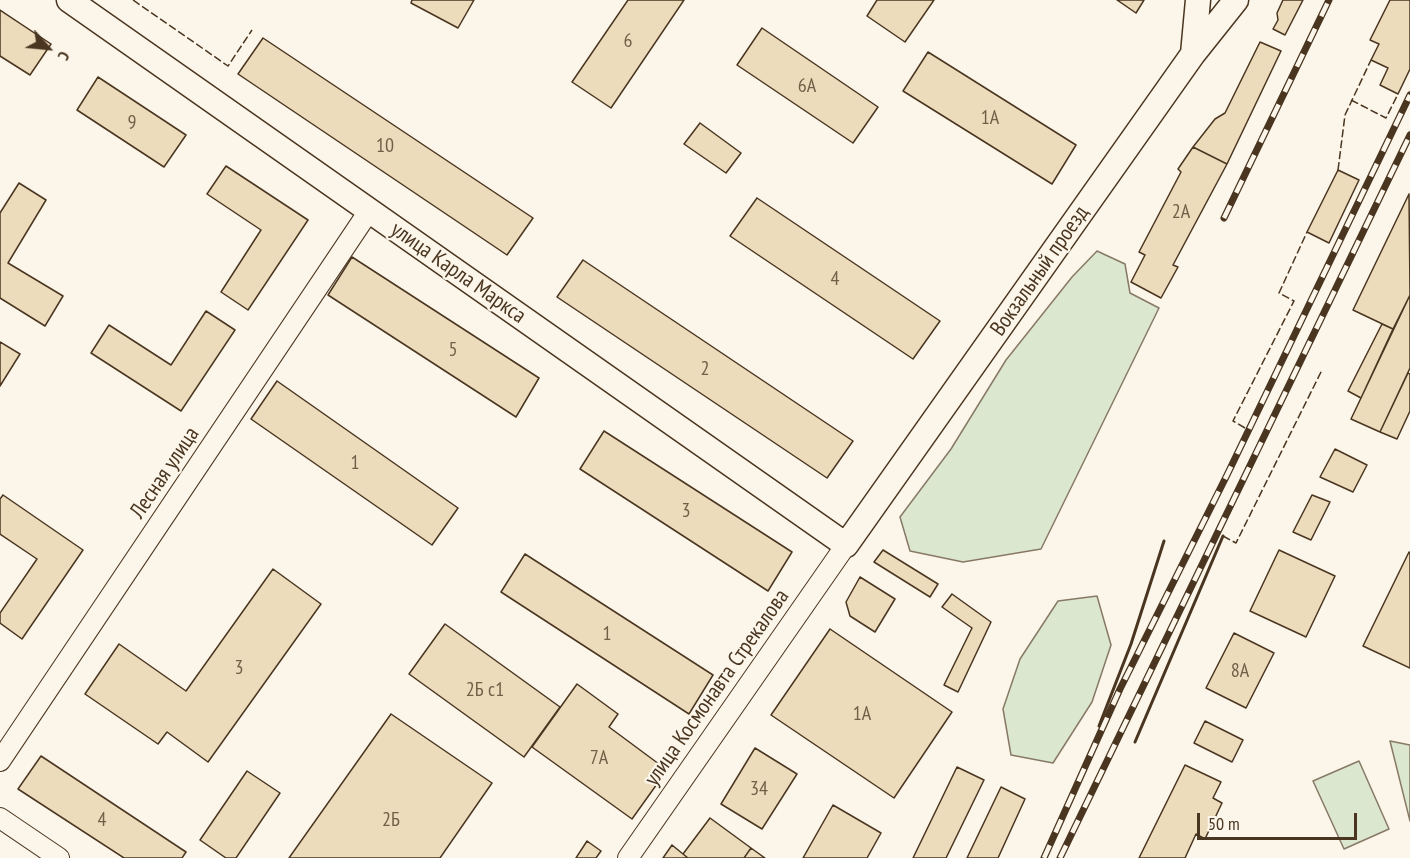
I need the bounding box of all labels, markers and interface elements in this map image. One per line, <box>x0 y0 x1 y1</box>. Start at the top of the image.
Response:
north arrow <box>18 18 78 78</box>
house number: 6 <box>624 29 632 53</box>
text: С <box>53 48 75 64</box>
house number: 6А <box>798 74 816 98</box>
house number: 1А <box>981 106 999 130</box>
house number: 9 <box>128 111 136 135</box>
house number: 10 <box>376 134 394 158</box>
house number: 2А <box>1172 200 1190 224</box>
street label: Вокзальный проезд <box>985 201 1095 341</box>
street label: улица Карла Маркса <box>385 217 531 329</box>
house number: 4 <box>831 267 839 291</box>
house number: 5 <box>449 338 457 362</box>
house number: 2 <box>701 357 709 381</box>
street label: Лесная улица <box>125 422 205 524</box>
house number: 1 <box>351 451 359 475</box>
house number: 3 <box>682 499 690 523</box>
street label: улица Космонавта Стрекалова <box>639 585 795 791</box>
house number: 1 <box>603 622 611 646</box>
house number: 3 <box>235 656 243 680</box>
house number: 8А <box>1231 659 1249 683</box>
house number: 2Б с1 <box>466 678 504 702</box>
house number: 1А <box>853 702 871 726</box>
house number: 7А <box>590 746 608 770</box>
house number: 34 <box>750 777 768 801</box>
scale bar <box>1200 801 1360 839</box>
house number: 4 <box>98 808 106 832</box>
house number: 2Б <box>382 808 400 832</box>
text: 50 m <box>1208 812 1240 835</box>

